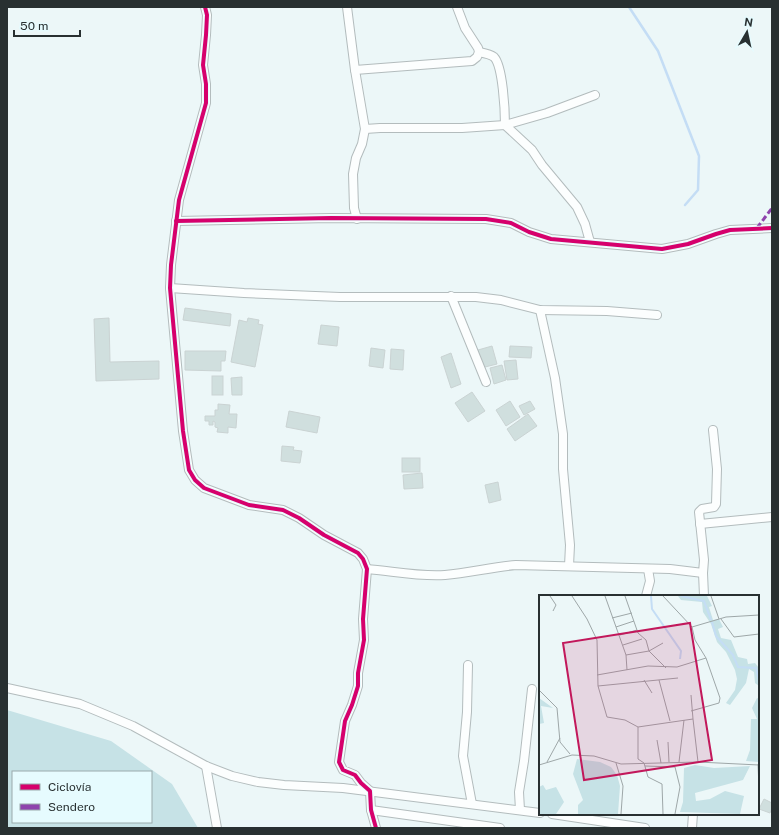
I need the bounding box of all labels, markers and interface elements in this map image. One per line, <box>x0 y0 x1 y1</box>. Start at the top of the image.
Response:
scale bar <box>14 12 80 38</box>
north arrow <box>727 12 767 52</box>
text: N <box>743 16 754 29</box>
text: 50 m <box>20 19 48 33</box>
inset map <box>539 595 759 815</box>
legend <box>12 771 152 823</box>
text: Ciclovía <box>48 780 91 794</box>
text: Sendero <box>48 800 95 814</box>

